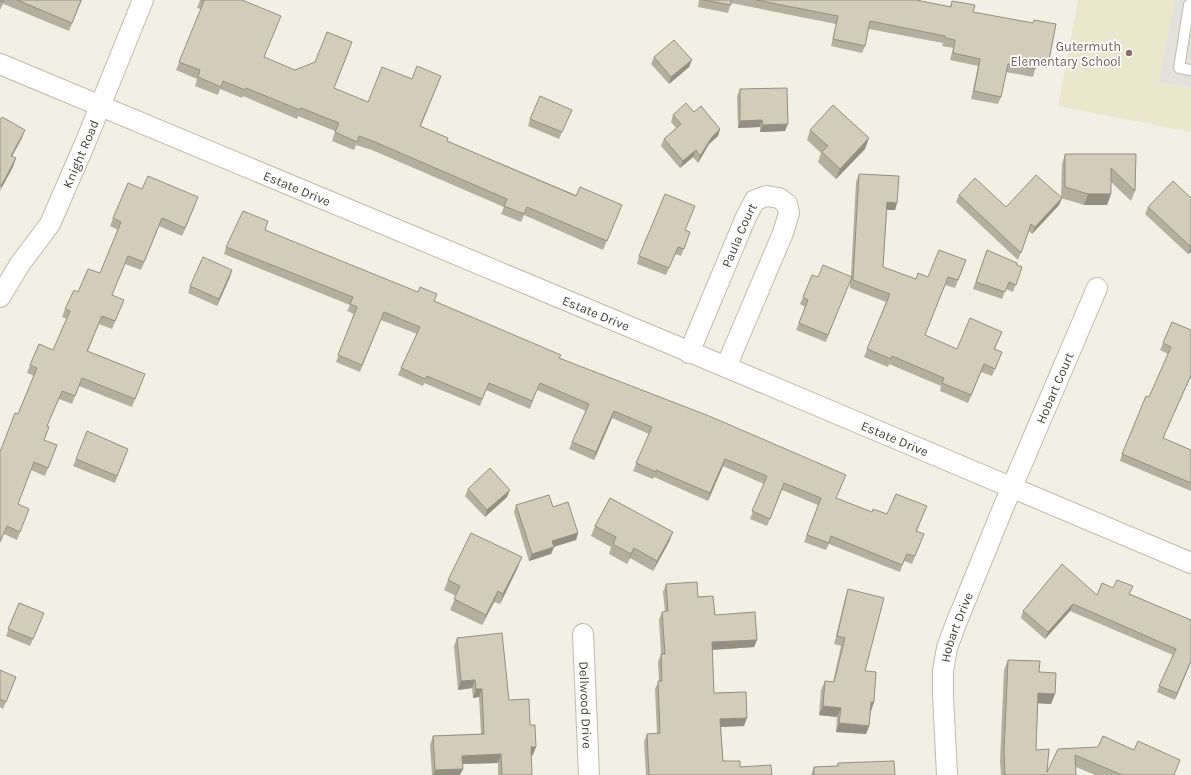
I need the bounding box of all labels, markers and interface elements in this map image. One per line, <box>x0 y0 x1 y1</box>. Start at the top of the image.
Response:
place label: Gutermuth Elementary School <box>1011 39 1121 69</box>
marker: Gutermuth Elementary School <box>1124 48 1134 58</box>
street label: Knight Road <box>59 117 101 190</box>
street label: Estate Drive <box>261 167 333 209</box>
street label: Paula Court <box>718 200 760 270</box>
street label: Estate Drive <box>560 292 632 334</box>
street label: Hobart Court <box>1033 350 1076 426</box>
street label: Estate Drive <box>859 417 931 459</box>
street label: Hobart Drive <box>937 590 976 663</box>
street label: Dellwood Drive <box>577 661 595 749</box>

